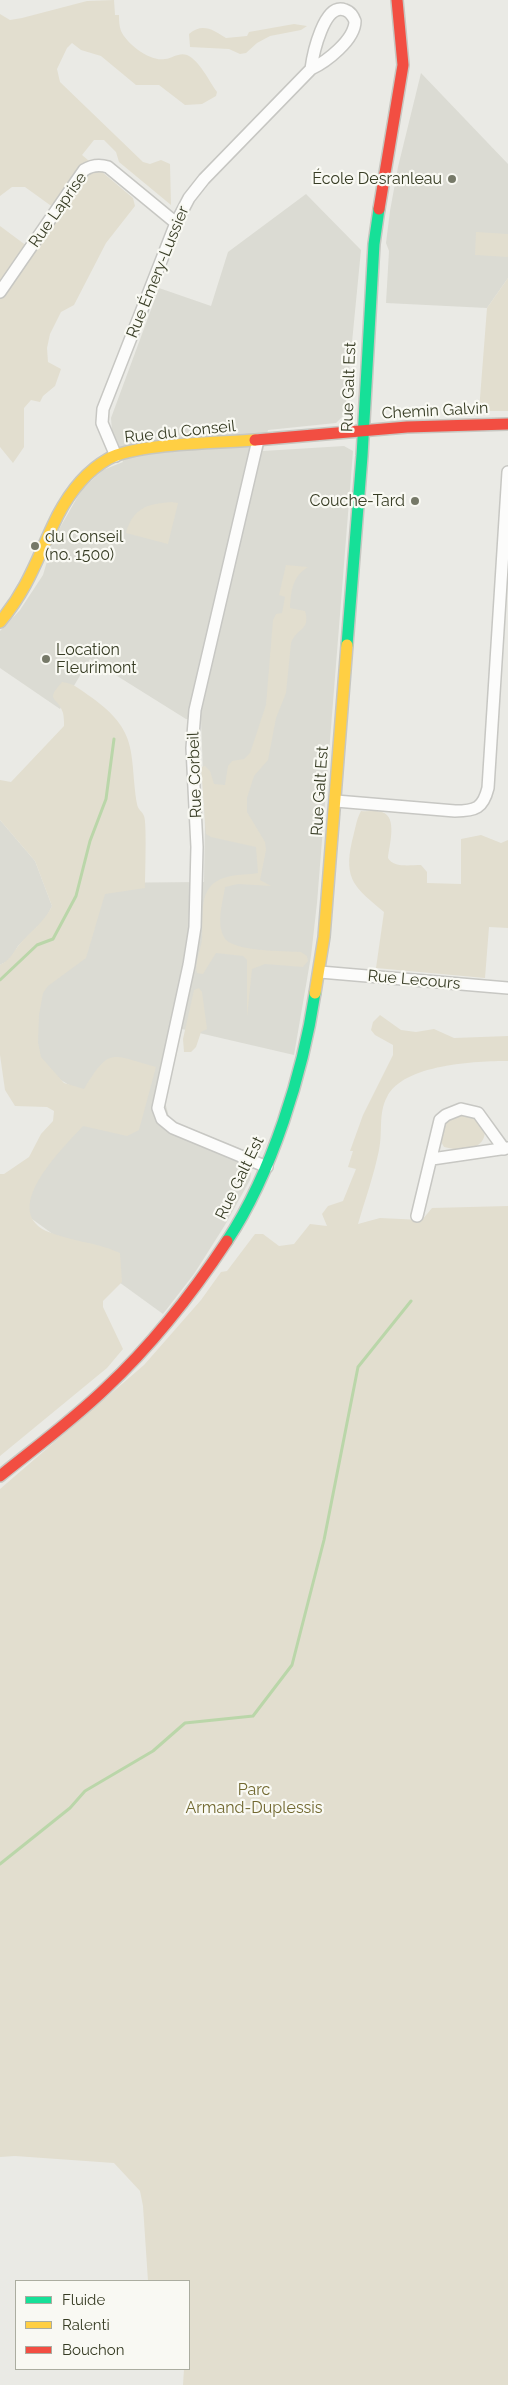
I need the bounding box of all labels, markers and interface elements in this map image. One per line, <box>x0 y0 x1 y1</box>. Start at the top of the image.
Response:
street label: Rue Laprise <box>25 169 91 251</box>
place label: École Desranleau <box>312 169 442 189</box>
marker: École Desranleau <box>446 173 458 185</box>
street label: Rue Émery-Lussier <box>123 203 193 341</box>
street label: Rue Galt Est <box>338 342 360 432</box>
street label: Chemin Galvin <box>381 399 489 423</box>
street label: Rue du Conseil <box>123 417 237 447</box>
place label: Couche-Tard <box>310 491 405 511</box>
marker: Couche-Tard <box>409 495 421 507</box>
place label: du Conseil (no. 1500) <box>45 527 123 565</box>
marker: du Conseil (no. 1500) <box>29 540 41 552</box>
place label: Location Fleurimont <box>56 640 137 678</box>
marker: Location Fleurimont <box>40 653 52 665</box>
street label: Rue Corbeil <box>184 731 206 819</box>
street label: Rue Galt Est <box>307 745 333 837</box>
street label: Rue Lecours <box>367 966 461 994</box>
street label: Rue Galt Est <box>212 1133 268 1223</box>
park label: Parc Armand-Duplessis <box>185 1780 323 1818</box>
legend <box>15 2280 190 2370</box>
text: Fluide <box>62 2291 105 2309</box>
text: Ralenti <box>62 2316 110 2334</box>
text: Bouchon <box>62 2341 124 2359</box>

